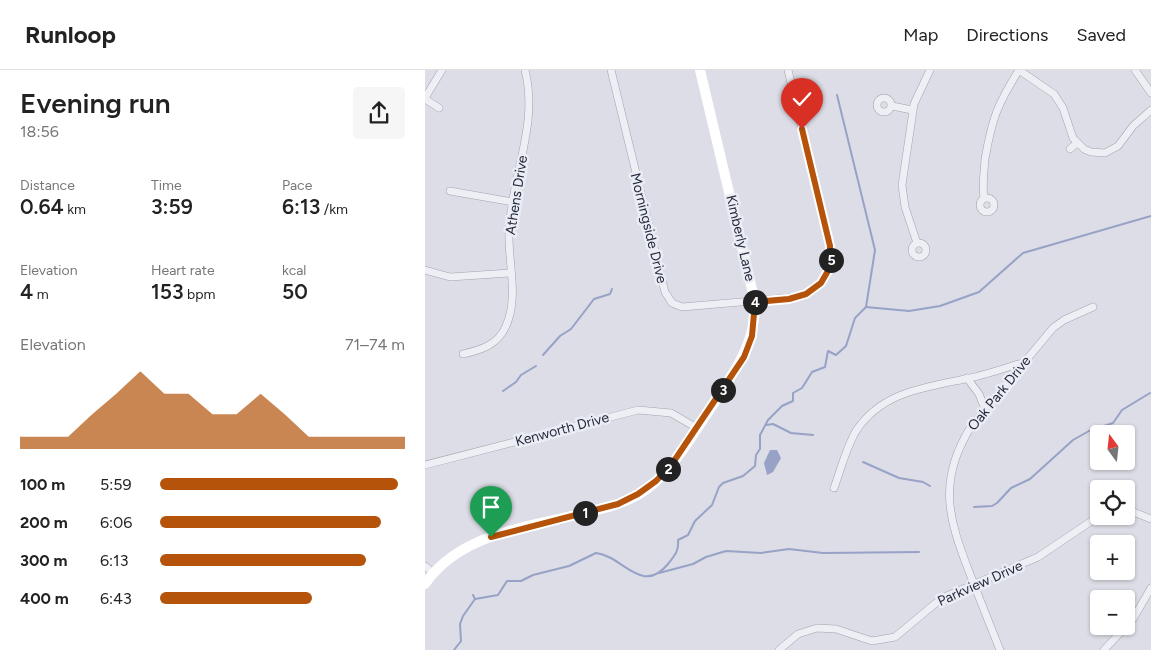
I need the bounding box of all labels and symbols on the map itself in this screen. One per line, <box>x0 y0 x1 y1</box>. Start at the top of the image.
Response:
pin <box>781 78 823 129</box>
street label: Athens Drive <box>502 154 531 236</box>
street label: Morningside Drive <box>627 171 671 285</box>
street label: Kimberly Lane <box>722 193 759 283</box>
pin: 5 <box>819 248 843 272</box>
pin: 4 <box>743 290 767 314</box>
street label: Oak Park Drive <box>964 352 1035 434</box>
pin: 3 <box>711 378 735 402</box>
street label: Kenworth Drive <box>513 409 611 450</box>
north arrow <box>1090 425 1135 470</box>
pin: 2 <box>655 456 681 482</box>
pin <box>470 486 512 537</box>
pin: 1 <box>573 500 597 526</box>
street label: Parkview Drive <box>935 557 1026 610</box>

